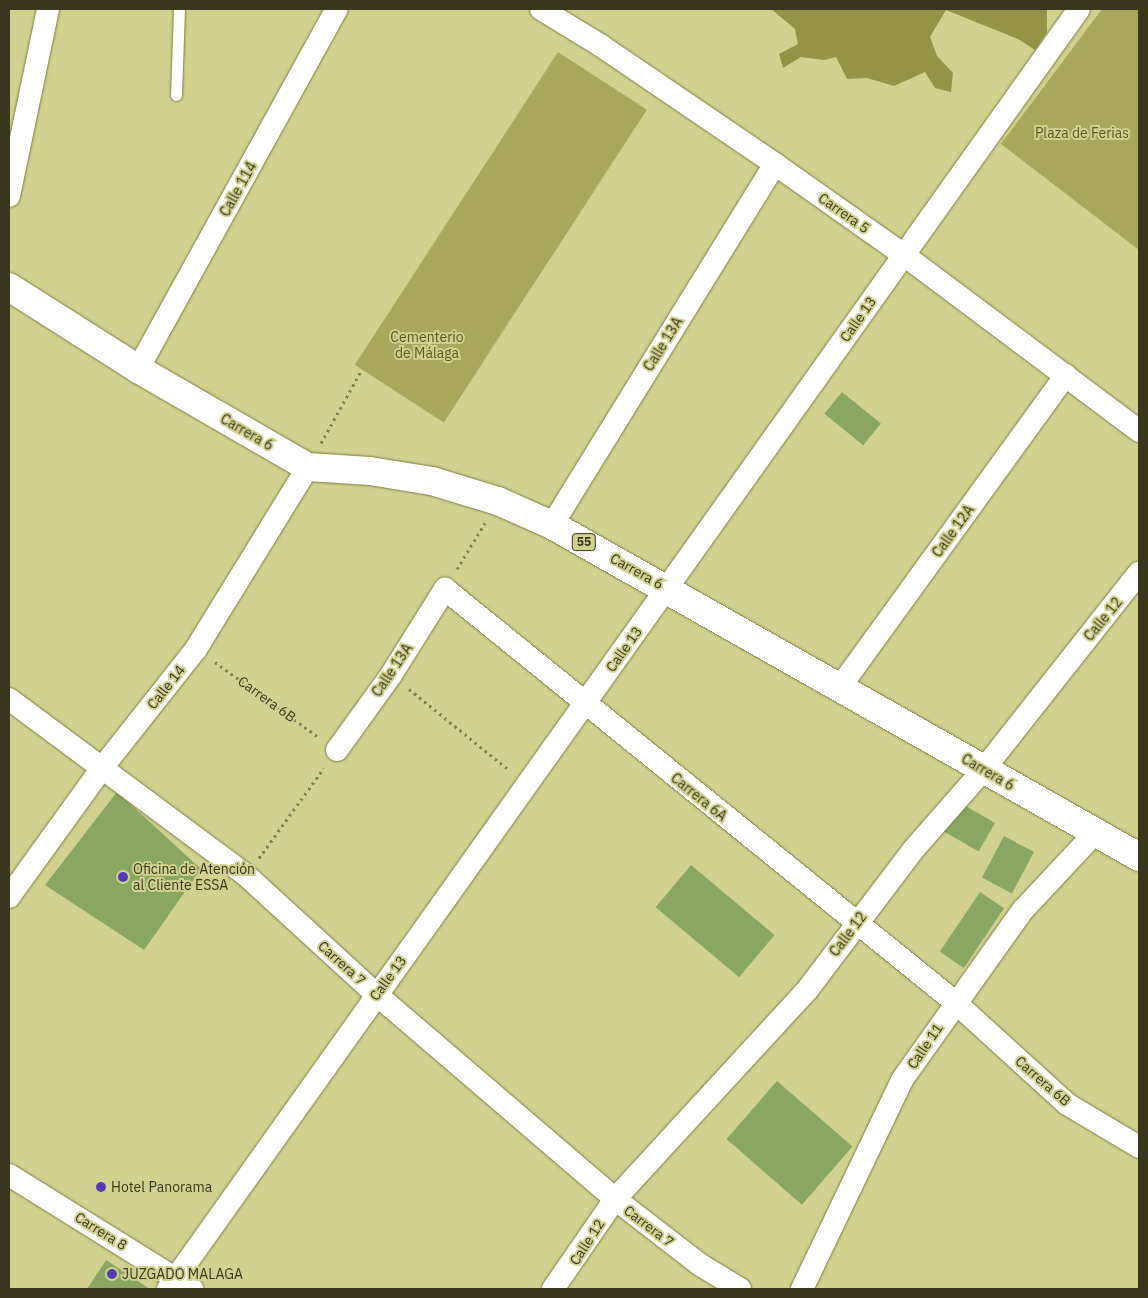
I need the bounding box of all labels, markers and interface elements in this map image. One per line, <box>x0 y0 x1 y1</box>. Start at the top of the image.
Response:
park label: Plaza de Ferias <box>1035 125 1129 141</box>
street label: Calle 114 <box>216 159 260 219</box>
street label: Carrera 5 <box>815 189 873 237</box>
street label: Calle 13 <box>836 293 880 345</box>
street label: Calle 13A <box>640 314 686 374</box>
park label: Cementerio de Málaga <box>390 329 464 362</box>
street label: Carrera 6 <box>218 410 276 454</box>
street label: Calle 12A <box>928 502 978 560</box>
road number: 55 <box>572 532 596 552</box>
street label: Carrera 6 <box>607 550 667 592</box>
street label: Calle 12 <box>1080 594 1126 644</box>
street label: Calle 13 <box>602 623 646 675</box>
street label: Calle 13A <box>368 640 416 700</box>
street label: Calle 14 <box>144 662 188 712</box>
street label: Carrera 6B <box>235 672 299 726</box>
street label: Carrera 6 <box>959 750 1017 794</box>
street label: Carrera 6A <box>668 769 730 825</box>
place label: Oficina de Atención al Cliente ESSA <box>133 861 255 894</box>
marker: Oficina de Atención al Cliente ESSA <box>117 871 129 883</box>
street label: Calle 12 <box>826 908 870 960</box>
street label: Carrera 7 <box>315 937 369 989</box>
street label: Calle 13 <box>366 952 410 1004</box>
street label: Calle 11 <box>904 1020 946 1072</box>
street label: Carrera 6B <box>1012 1053 1074 1109</box>
place label: Hotel Panorama <box>111 1179 212 1195</box>
marker: Hotel Panorama <box>95 1181 107 1193</box>
street label: Carrera 7 <box>621 1202 677 1250</box>
street label: Carrera 8 <box>72 1208 130 1254</box>
street label: Calle 12 <box>566 1216 608 1268</box>
place label: JUZGADO MALAGA <box>122 1266 243 1282</box>
marker: JUZGADO MALAGA <box>106 1268 118 1280</box>

